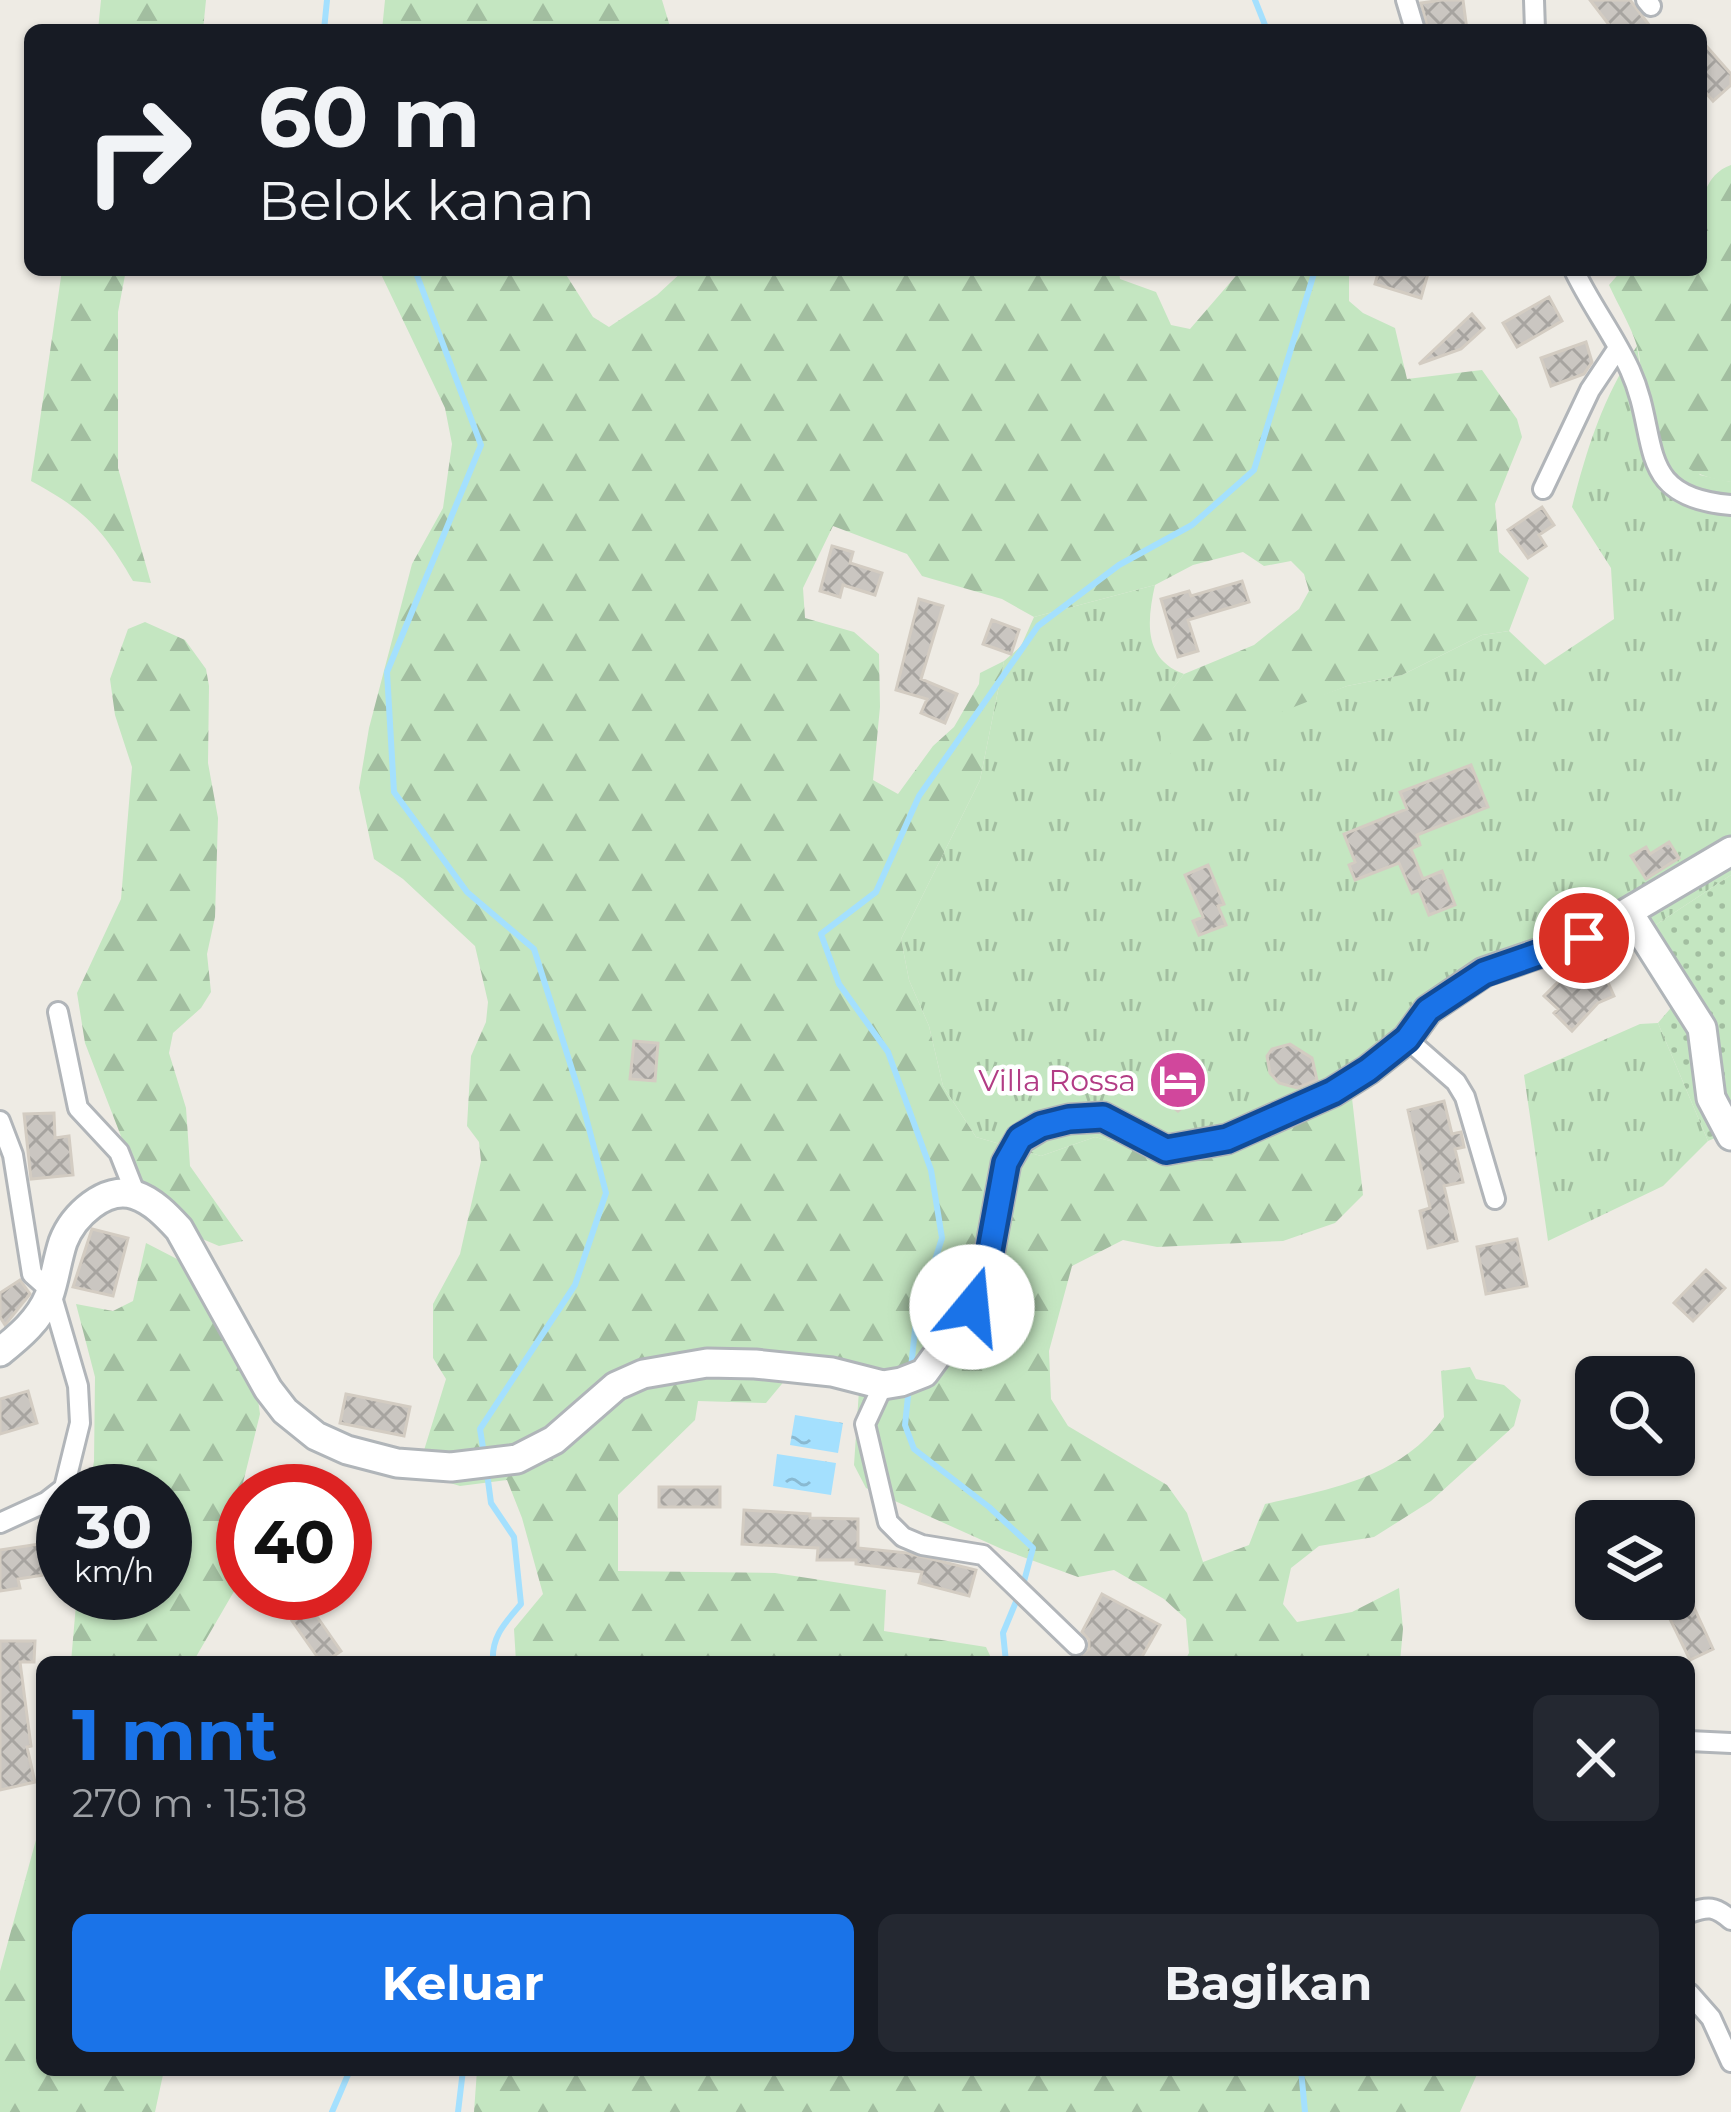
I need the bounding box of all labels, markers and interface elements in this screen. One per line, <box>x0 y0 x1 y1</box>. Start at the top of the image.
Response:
text: 60 m <box>258 66 480 168</box>
icon: right <box>60 72 216 228</box>
text: Belok kanan <box>258 168 595 234</box>
pin <box>1533 887 1635 989</box>
icon: arrive <box>1551 905 1617 971</box>
hotel icon: Villa Rossa <box>1147 1049 1209 1111</box>
place label: Villa Rossa <box>978 1062 1136 1099</box>
position arrow <box>909 1244 1035 1370</box>
map controls <box>1575 1356 1695 1620</box>
button: search <box>1575 1356 1695 1476</box>
speed limit sign: 40 <box>216 1464 372 1620</box>
text: 30 <box>76 1490 152 1563</box>
button: layers <box>1575 1500 1695 1620</box>
text: km/h <box>74 1553 154 1590</box>
text: 1 mnt <box>72 1690 277 1778</box>
button: close <box>1533 1695 1659 1821</box>
text: 270 m · 15:18 <box>72 1779 307 1827</box>
button: Keluar <box>72 1914 854 2052</box>
button: Bagikan <box>878 1914 1659 2052</box>

